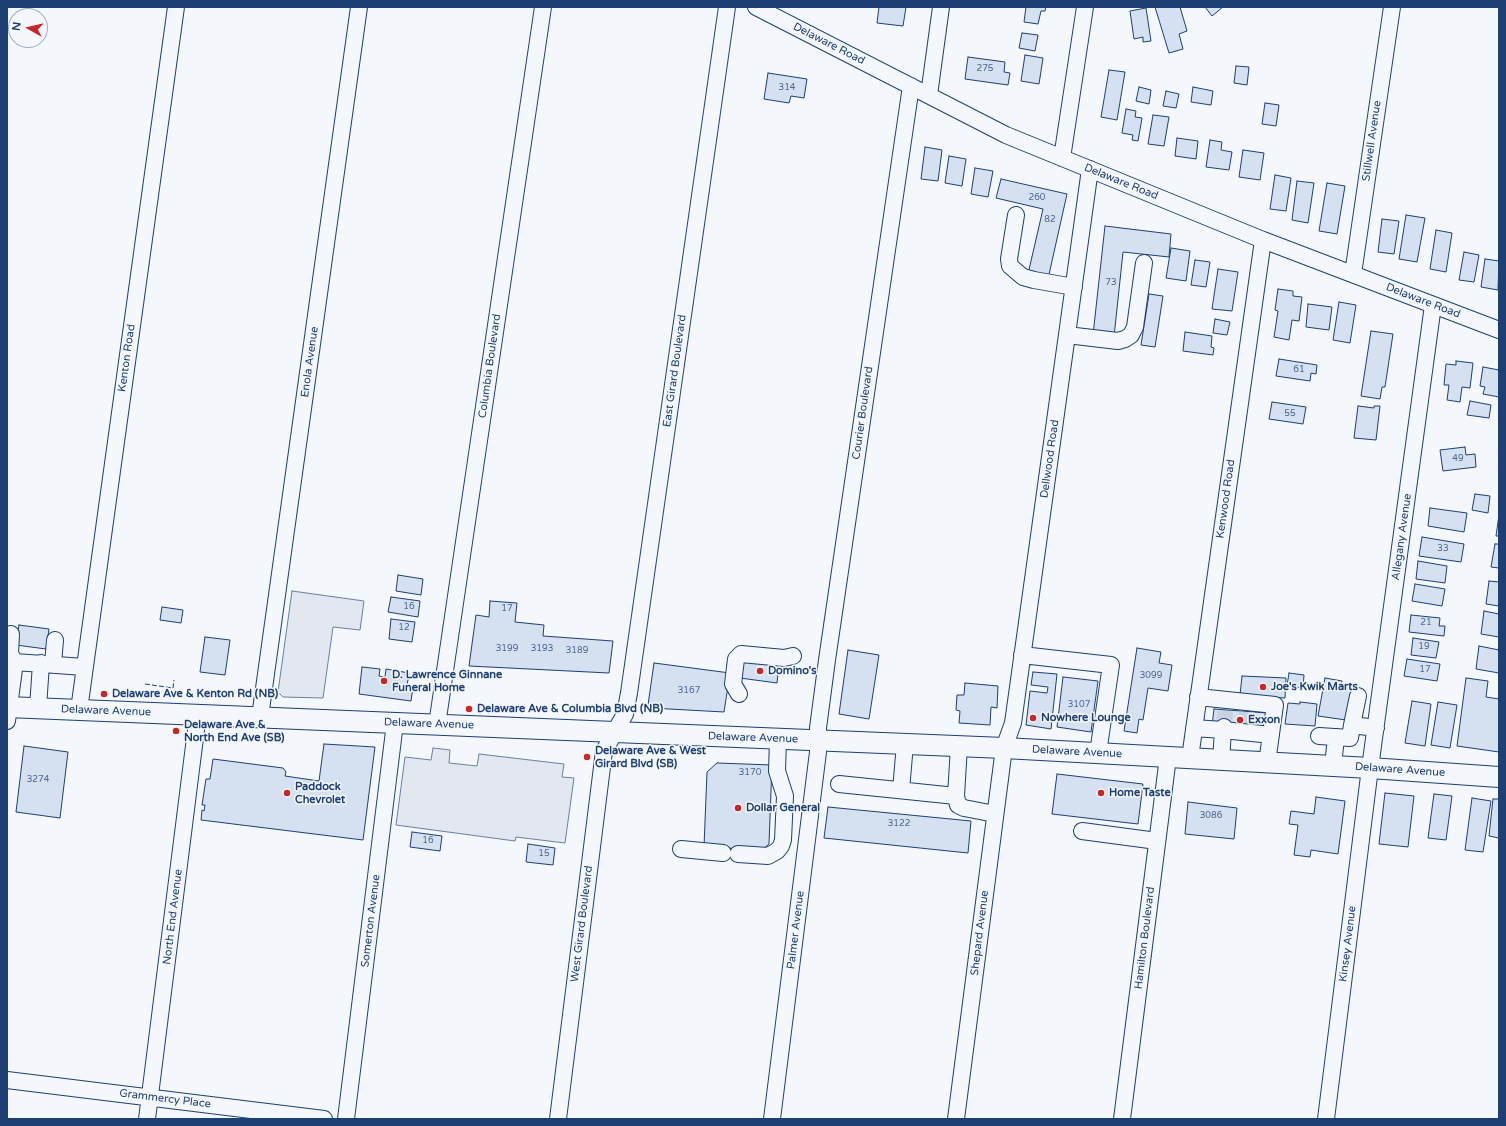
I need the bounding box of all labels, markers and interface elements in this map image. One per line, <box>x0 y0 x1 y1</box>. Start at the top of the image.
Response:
north arrow <box>8 8 48 48</box>
street label: Delaware Road <box>791 20 867 68</box>
text: N <box>10 21 24 32</box>
house number: 275 <box>977 64 993 74</box>
house number: 314 <box>779 83 795 93</box>
street label: Stillwell Avenue <box>1360 100 1384 182</box>
street label: Delaware Road <box>1082 161 1160 203</box>
house number: 260 <box>1029 193 1045 203</box>
house number: 82 <box>1044 215 1056 225</box>
house number: 73 <box>1105 278 1117 288</box>
street label: Delaware Road <box>1384 281 1462 321</box>
street label: Columbia Boulevard <box>476 313 504 419</box>
street label: East Girard Boulevard <box>661 314 689 428</box>
street label: Kenton Road <box>116 323 138 393</box>
street label: Enola Avenue <box>298 326 322 398</box>
house number: 61 <box>1293 365 1305 375</box>
street label: Courier Boulevard <box>850 366 876 460</box>
house number: 55 <box>1284 409 1296 419</box>
street label: Dellwood Road <box>1038 419 1062 499</box>
house number: 49 <box>1452 454 1464 464</box>
street label: Kenwood Road <box>1214 459 1238 539</box>
street label: Allegany Avenue <box>1389 493 1415 581</box>
house number: 33 <box>1437 544 1449 554</box>
house number: 16 <box>403 602 415 612</box>
house number: 17 <box>501 604 513 614</box>
house number: 21 <box>1420 618 1432 628</box>
house number: 12 <box>398 623 410 633</box>
house number: 19 <box>1418 642 1430 652</box>
house number: 3199 <box>496 644 518 654</box>
house number: 3193 <box>531 644 553 654</box>
house number: 3189 <box>566 646 588 656</box>
place label: Domino's <box>768 664 817 678</box>
house number: 17 <box>1419 665 1431 675</box>
marker: Domino's <box>755 666 765 676</box>
place label: D. Lawrence Ginnane Funeral Home <box>392 668 502 694</box>
house number: 3099 <box>1140 671 1162 681</box>
marker: D. Lawrence Ginnane Funeral Home <box>379 676 389 686</box>
place label: Joe's Kwik Marts <box>1271 680 1358 694</box>
marker: Joe's Kwik Marts <box>1258 682 1268 692</box>
house number: 3167 <box>678 686 700 696</box>
place label: Delaware Ave & Kenton Rd (NB) <box>112 687 278 701</box>
marker: Delaware Ave & Kenton Rd (NB) <box>99 689 109 699</box>
house number: 3107 <box>1068 700 1090 710</box>
place label: Delaware Ave & Columbia Blvd (NB) <box>477 702 663 716</box>
street label: Delaware Avenue <box>61 703 151 719</box>
marker: Delaware Ave & Columbia Blvd (NB) <box>464 704 474 714</box>
place label: Nowhere Lounge <box>1041 711 1131 725</box>
marker: Nowhere Lounge <box>1028 713 1038 723</box>
place label: Exxon <box>1248 713 1280 727</box>
marker: Exxon <box>1235 715 1245 725</box>
street label: Delaware Avenue <box>384 716 474 732</box>
place label: Delaware Ave & North End Ave (SB) <box>184 718 285 744</box>
marker: Delaware Ave & North End Ave (SB) <box>171 726 181 736</box>
street label: Delaware Avenue <box>708 730 798 746</box>
street label: Delaware Avenue <box>1032 743 1122 761</box>
place label: Delaware Ave & West Girard Blvd (SB) <box>595 744 706 770</box>
marker: Delaware Ave & West Girard Blvd (SB) <box>582 752 592 762</box>
street label: Delaware Avenue <box>1354 760 1446 780</box>
house number: 3170 <box>739 768 761 778</box>
house number: 3274 <box>27 775 49 785</box>
place label: Paddock Chevrolet <box>295 780 345 806</box>
place label: Home Taste <box>1109 786 1171 800</box>
marker: Paddock Chevrolet <box>282 788 292 798</box>
marker: Home Taste <box>1096 788 1106 798</box>
place label: Dollar General <box>746 801 820 815</box>
marker: Dollar General <box>733 803 743 813</box>
house number: 3086 <box>1200 811 1222 821</box>
house number: 3122 <box>888 819 910 829</box>
house number: 16 <box>422 836 434 846</box>
house number: 15 <box>538 849 550 859</box>
street label: West Girard Boulevard <box>568 865 596 983</box>
street label: North End Avenue <box>161 868 185 966</box>
street label: Somerton Avenue <box>359 874 383 968</box>
street label: Hamilton Boulevard <box>1132 886 1158 990</box>
street label: Palmer Avenue <box>785 890 807 970</box>
street label: Shepard Avenue <box>968 890 992 976</box>
street label: Kinsey Avenue <box>1337 905 1359 983</box>
street label: Grammercy Place <box>118 1087 212 1111</box>

